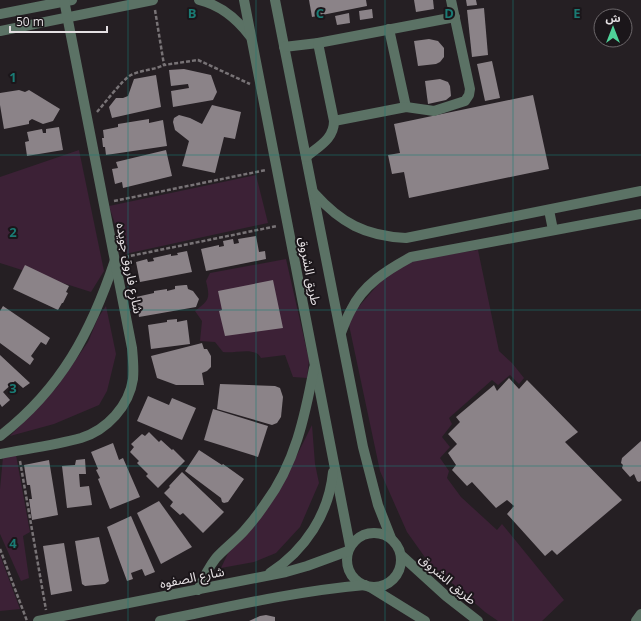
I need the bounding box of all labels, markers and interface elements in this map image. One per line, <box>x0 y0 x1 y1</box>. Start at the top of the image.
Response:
text: B <box>188 4 197 22</box>
text: C <box>316 4 324 22</box>
text: D <box>444 4 454 22</box>
text: E <box>573 4 581 22</box>
scale bar <box>10 8 107 34</box>
north arrow <box>593 8 633 48</box>
text: ش <box>605 10 621 25</box>
text: 50 m <box>16 13 44 30</box>
text: 1 <box>9 68 17 86</box>
street label: شارع فاروق جويده <box>110 221 148 315</box>
text: 2 <box>9 223 17 241</box>
street label: طريق الشروق <box>294 235 326 307</box>
text: 3 <box>9 379 17 397</box>
text: 4 <box>9 534 17 552</box>
street label: طريق الشروق <box>415 550 481 608</box>
street label: شارع الصفوه <box>158 562 226 594</box>

